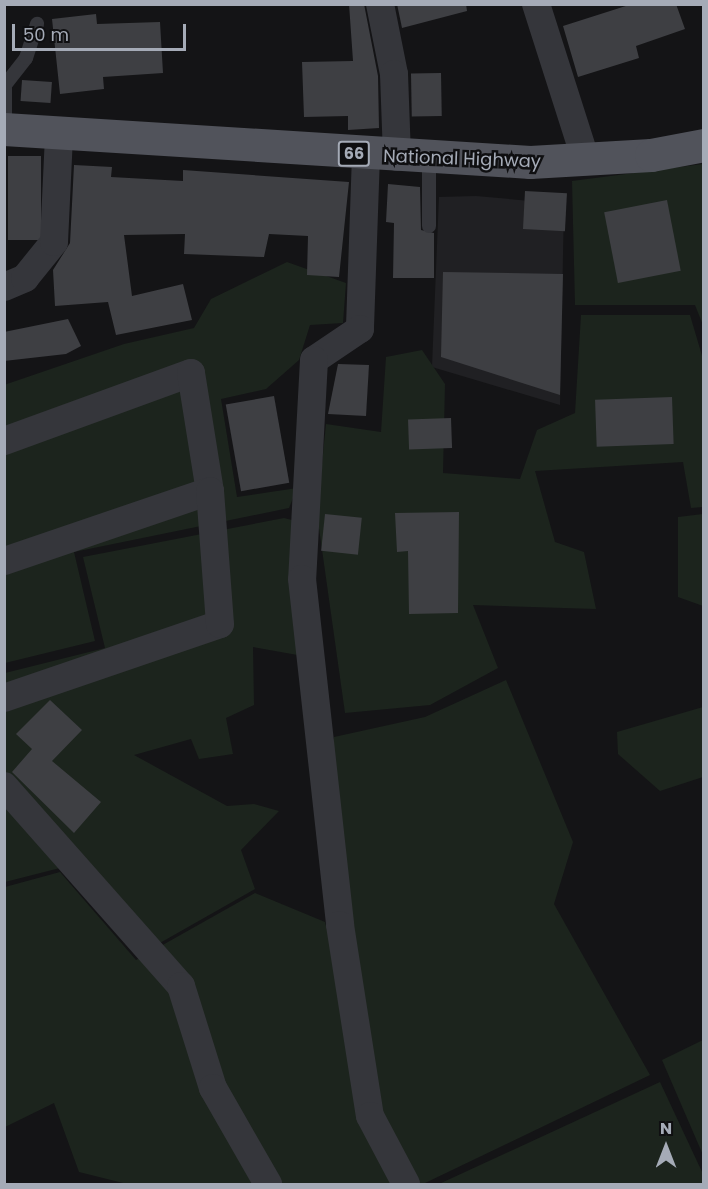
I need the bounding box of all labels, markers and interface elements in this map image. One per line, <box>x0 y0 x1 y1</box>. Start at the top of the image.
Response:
scale bar <box>15 12 189 50</box>
text: 50 m <box>23 22 69 47</box>
road number: 66 <box>338 141 370 167</box>
street label: National Highway <box>383 145 541 173</box>
north arrow <box>636 1117 696 1177</box>
text: N <box>660 1117 672 1140</box>

